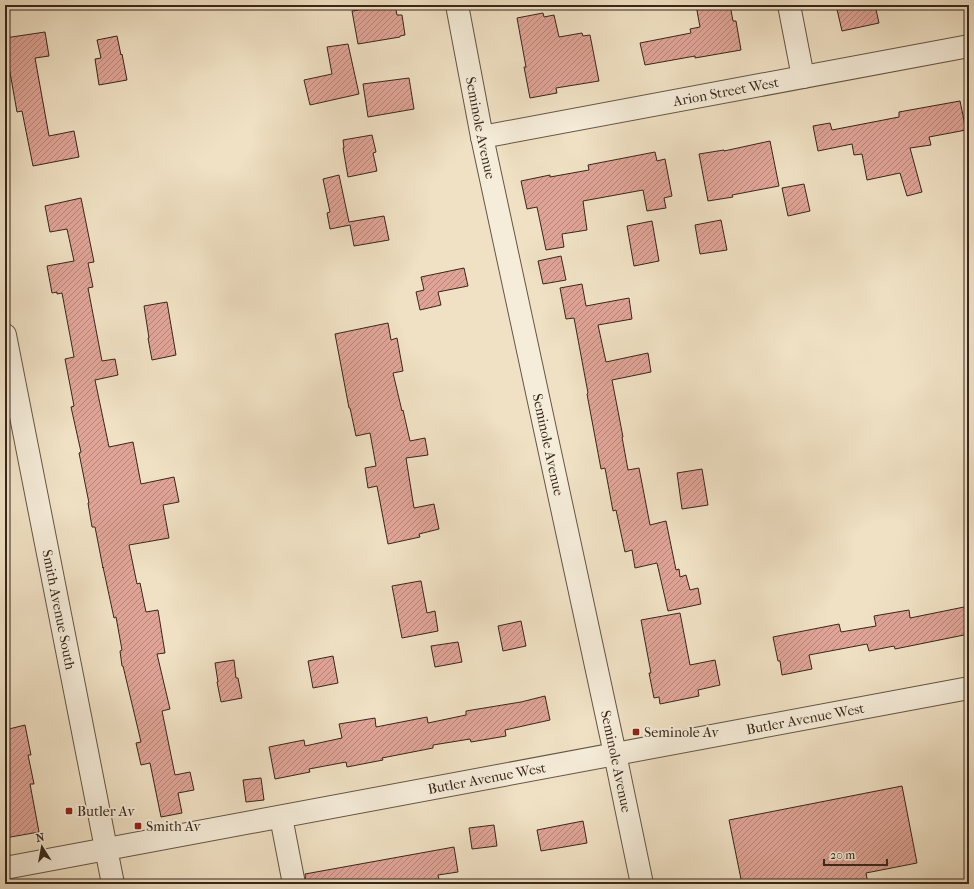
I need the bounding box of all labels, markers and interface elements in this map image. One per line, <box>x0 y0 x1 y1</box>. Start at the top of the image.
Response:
street label: Arion Street West <box>671 74 780 110</box>
street label: Seminole Avenue <box>462 75 499 181</box>
street label: Seminole Avenue <box>529 392 567 497</box>
street label: Smith Avenue South <box>38 548 79 671</box>
street label: Butler Avenue West <box>745 700 866 738</box>
street label: Seminole Avenue <box>597 709 635 814</box>
place label: Seminole Av <box>644 724 719 741</box>
marker: Seminole Av <box>631 727 641 737</box>
street label: Butler Avenue West <box>426 759 547 798</box>
place label: Butler Av <box>77 803 135 820</box>
marker: Butler Av <box>64 806 74 816</box>
place label: Smith Av <box>146 818 202 835</box>
marker: Smith Av <box>133 821 143 831</box>
north arrow <box>22 827 62 867</box>
text: N <box>35 830 46 845</box>
scale bar <box>824 841 887 867</box>
text: 20 m <box>830 848 855 862</box>

